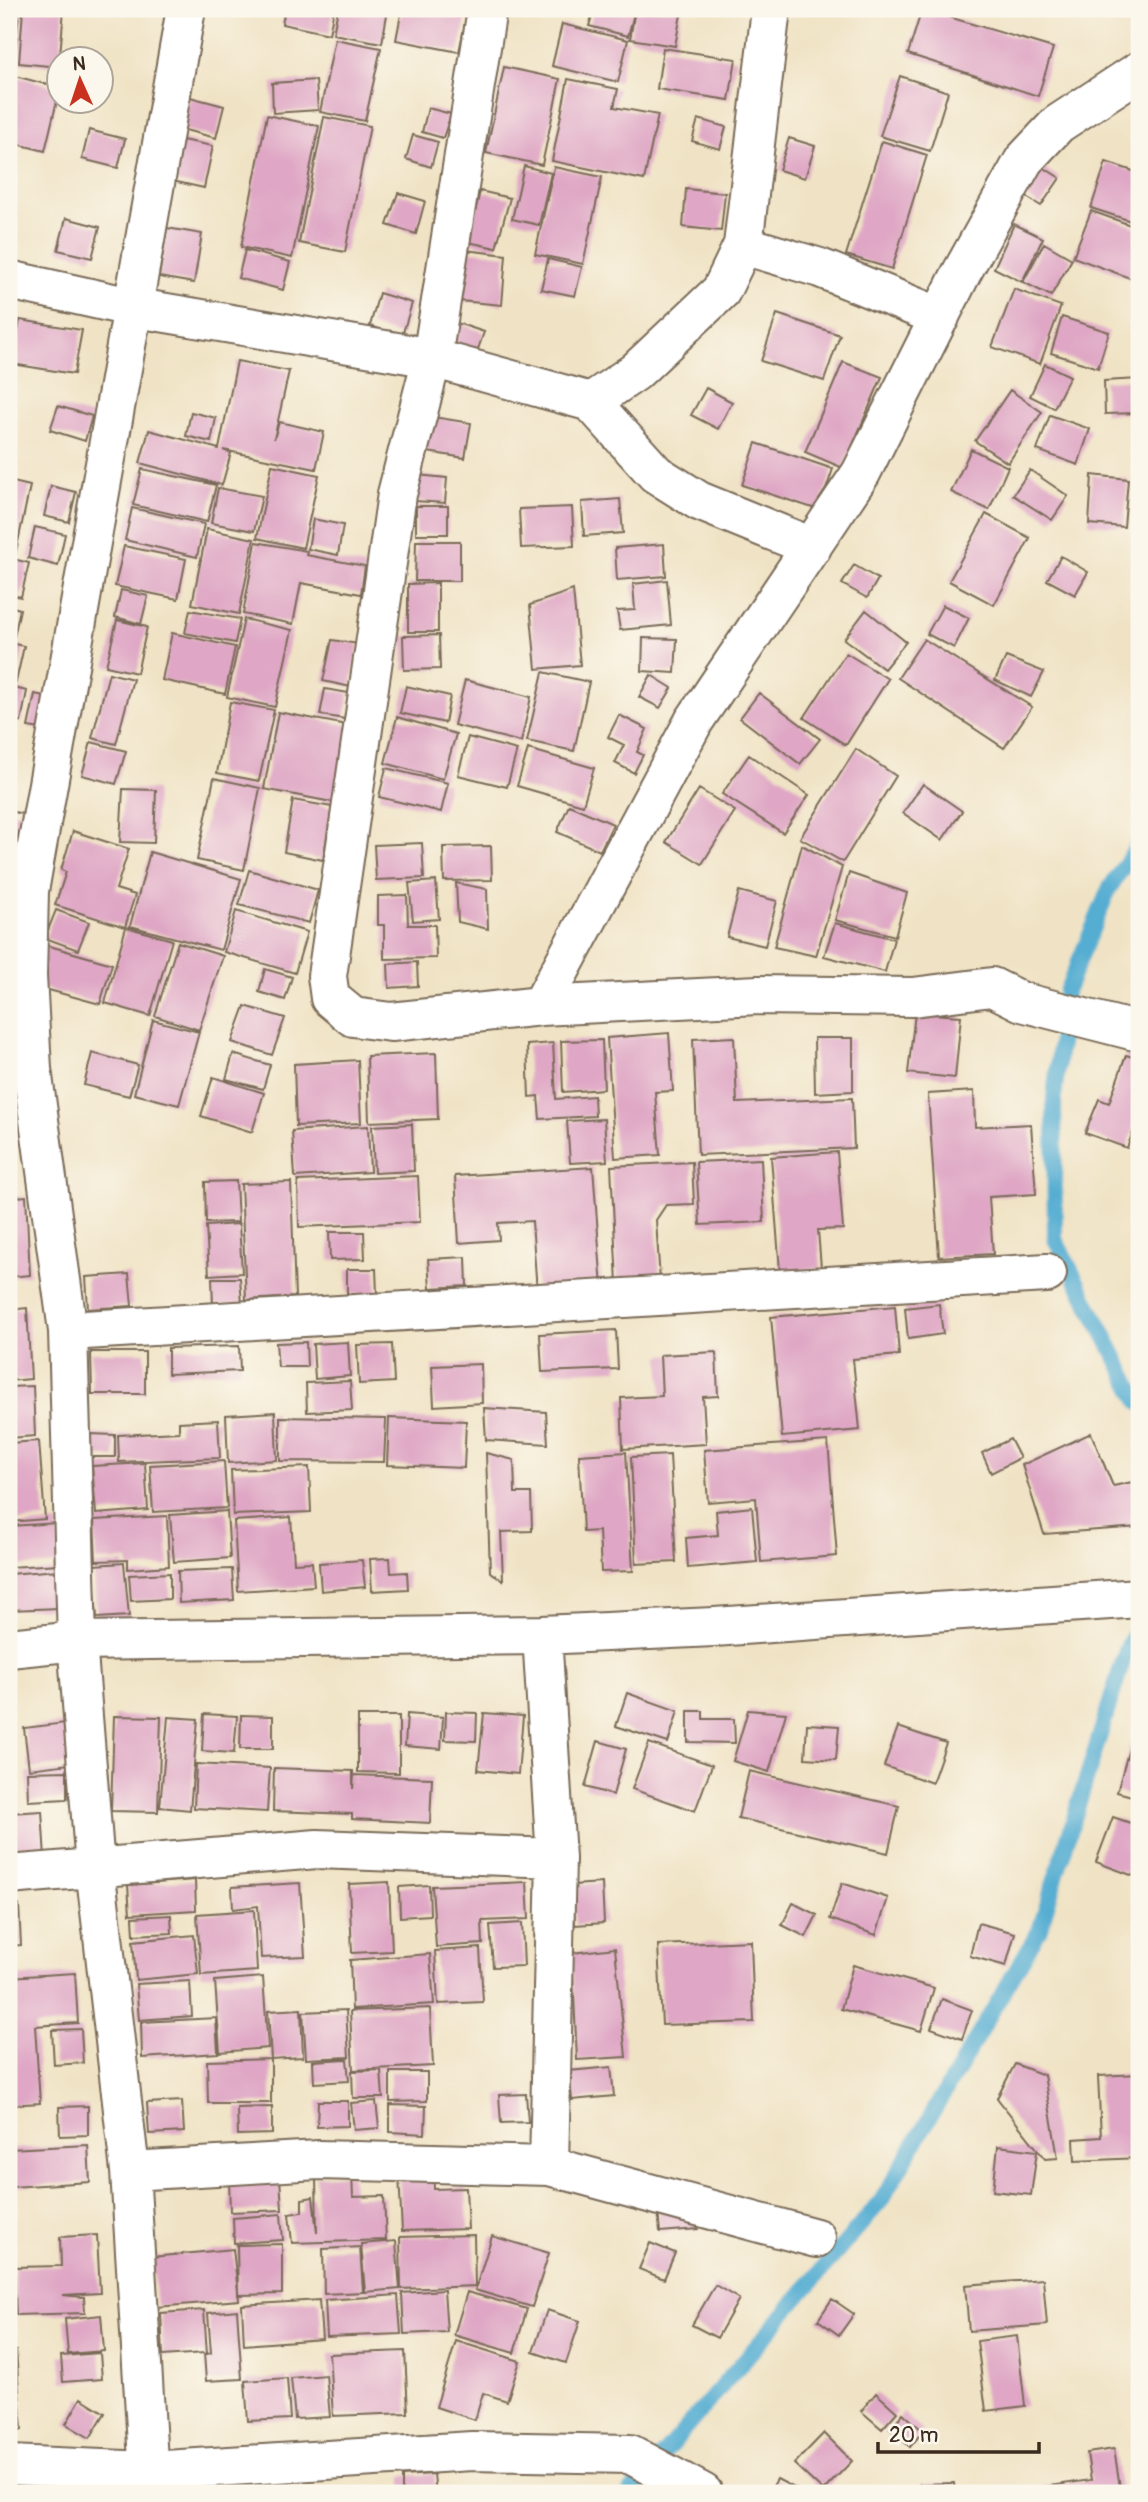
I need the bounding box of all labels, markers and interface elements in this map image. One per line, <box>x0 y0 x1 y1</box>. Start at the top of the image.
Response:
north arrow <box>46 46 116 116</box>
text: N <box>72 52 86 76</box>
scale bar <box>878 2411 1040 2455</box>
text: 20 m <box>889 2422 938 2449</box>

